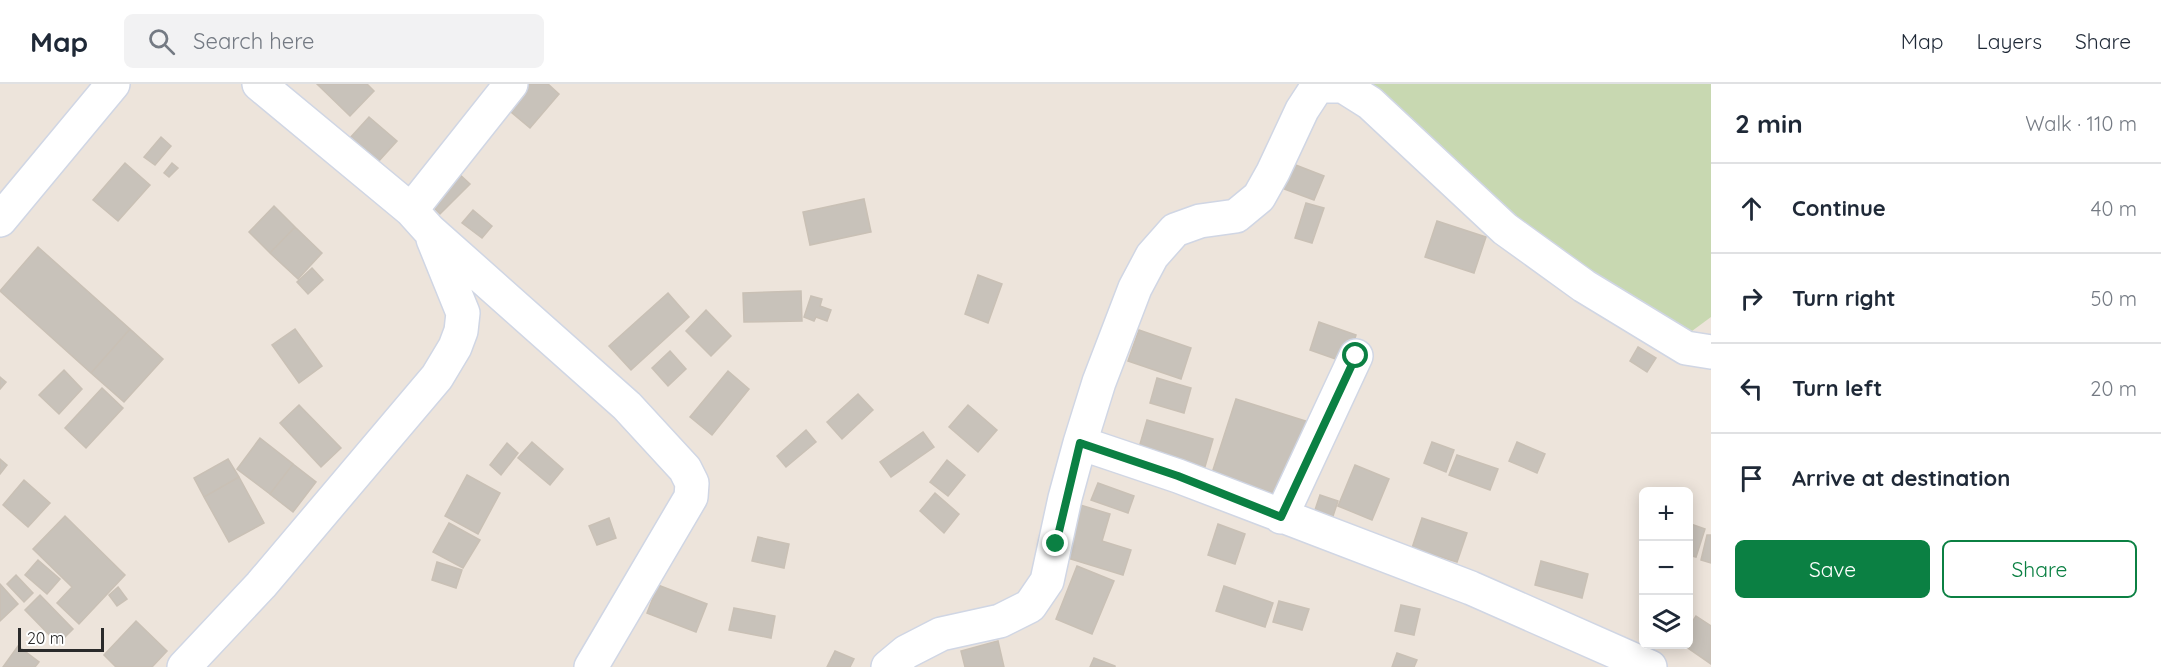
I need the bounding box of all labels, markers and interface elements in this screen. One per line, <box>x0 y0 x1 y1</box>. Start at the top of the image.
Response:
search box <box>124 14 544 68</box>
text: Map <box>30 24 88 59</box>
icon: search <box>145 25 178 58</box>
text: Search here <box>193 27 315 55</box>
text: Map <box>1901 28 1944 54</box>
text: Layers <box>1977 28 2042 54</box>
text: Share <box>2075 28 2131 54</box>
text: 2 min <box>1735 107 1803 140</box>
text: Walk · 110 m <box>2025 111 2137 136</box>
icon: ahead <box>1735 192 1768 225</box>
text: Continue <box>1792 194 1886 222</box>
text: 40 m <box>2091 196 2137 221</box>
icon: right <box>1735 282 1768 315</box>
text: Turn right <box>1792 284 1896 312</box>
text: 50 m <box>2091 286 2137 311</box>
route start <box>1342 342 1368 368</box>
icon: left <box>1735 372 1768 405</box>
text: Turn left <box>1792 374 1882 402</box>
text: 20 m <box>2090 376 2137 401</box>
icon: arrive <box>1735 462 1768 495</box>
text: Arrive at destination <box>1792 464 2010 492</box>
map controls <box>1639 487 1693 649</box>
button: + <box>1639 487 1693 541</box>
route end <box>1042 530 1068 556</box>
button: Save <box>1735 540 1930 598</box>
button: Share <box>1942 540 2137 598</box>
button: − <box>1639 541 1693 595</box>
button: layers <box>1639 595 1693 649</box>
scale bar <box>18 625 104 652</box>
text: 20 m <box>27 628 64 648</box>

